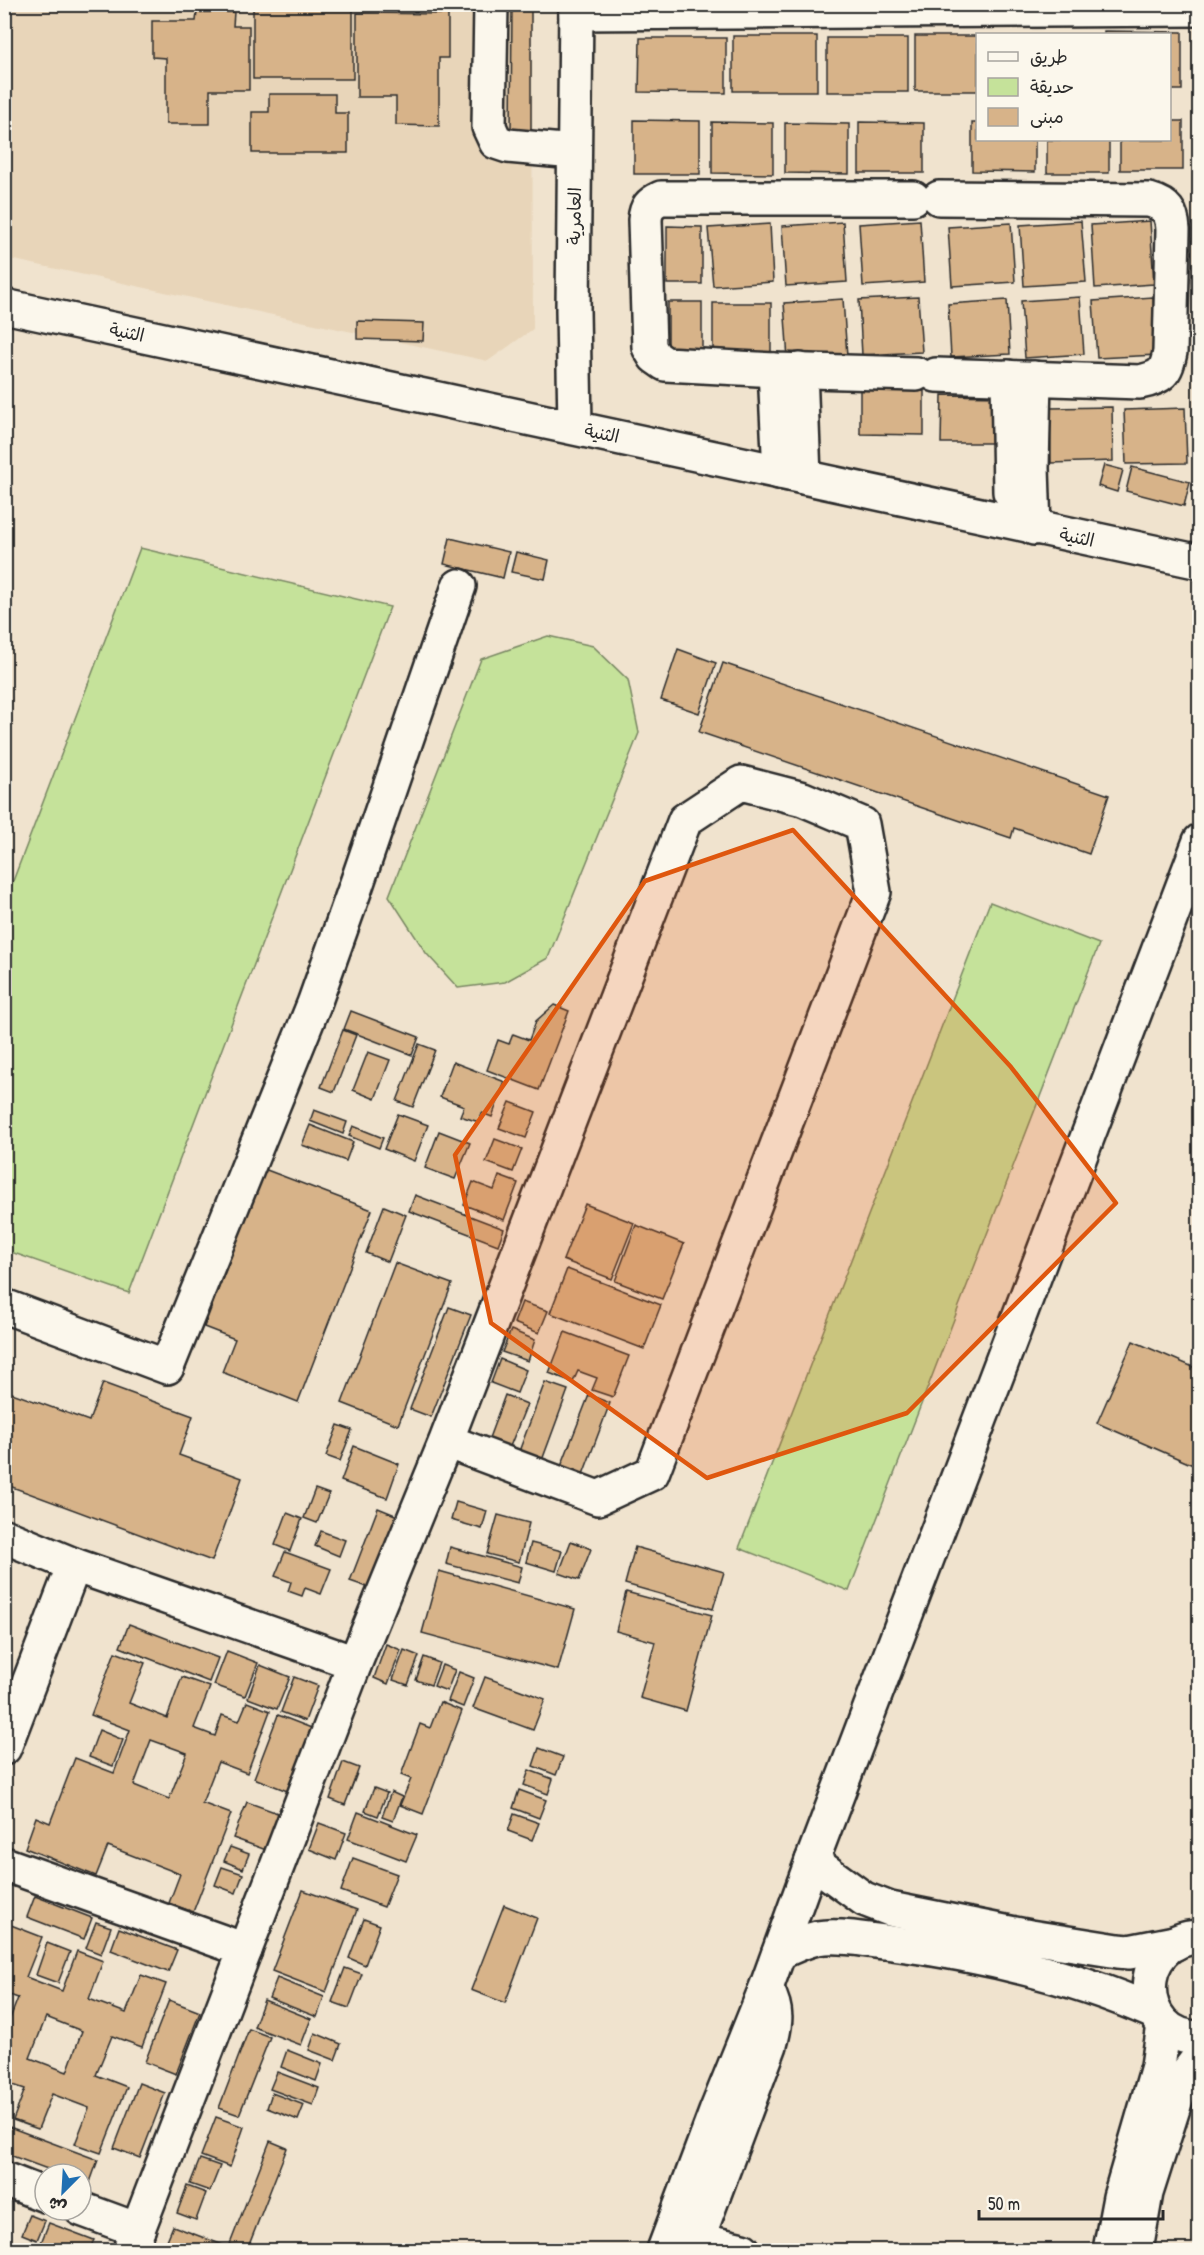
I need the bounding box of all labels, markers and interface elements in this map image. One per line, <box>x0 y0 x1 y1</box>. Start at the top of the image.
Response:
legend <box>976 33 1171 141</box>
text: طريق <box>1030 44 1068 69</box>
text: حديقة <box>1030 74 1074 99</box>
text: مبنى <box>1030 104 1064 129</box>
street label: العامرية <box>561 187 587 245</box>
street label: الثنية <box>107 316 147 348</box>
street label: الثنية <box>582 417 622 449</box>
street label: الثنية <box>1057 521 1097 553</box>
north arrow <box>33 2162 93 2222</box>
scale bar <box>979 2183 1164 2221</box>
text: 50 m <box>988 2191 1020 2216</box>
text: ش <box>44 2192 69 2219</box>

